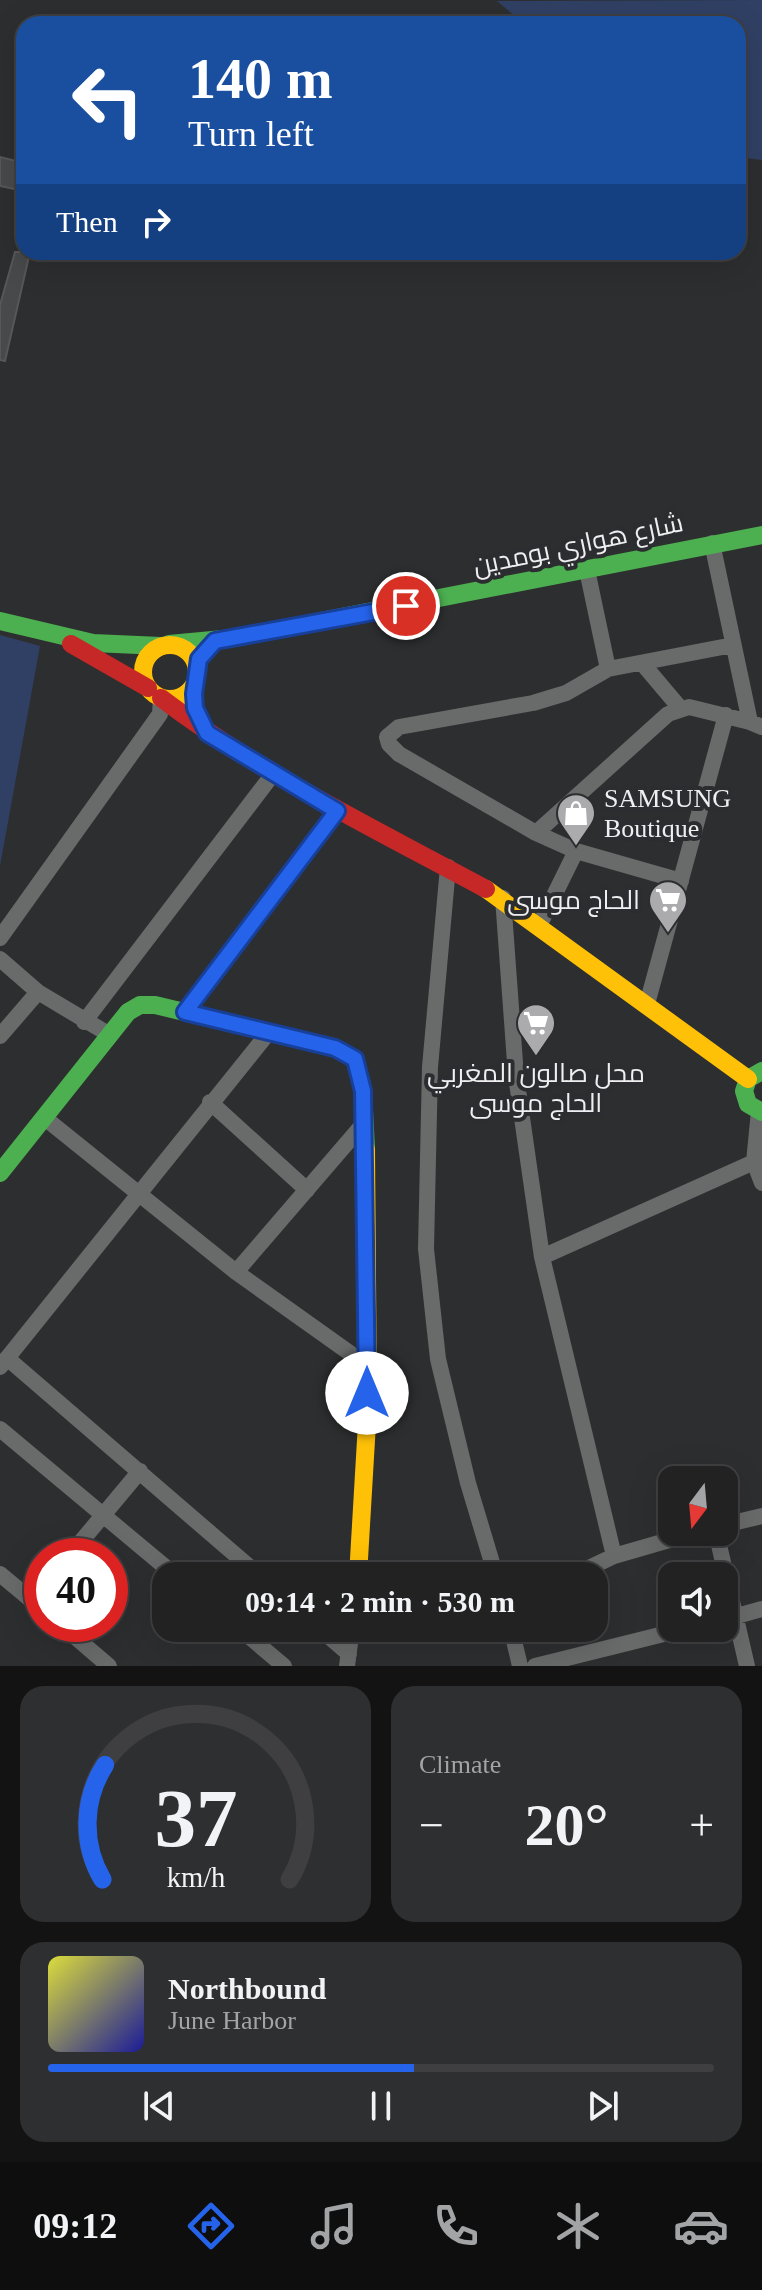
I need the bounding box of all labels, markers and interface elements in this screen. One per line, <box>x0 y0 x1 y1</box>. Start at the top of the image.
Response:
icon: left <box>56 48 160 152</box>
text: 140 m <box>188 48 333 110</box>
text: Turn left <box>188 114 314 154</box>
icon: right <box>134 200 178 244</box>
text: Then <box>56 205 118 238</box>
street label: شارع هواري بومدين <box>470 508 687 586</box>
pin <box>372 572 440 640</box>
icon: arrive <box>384 584 428 628</box>
place label: SAMSUNG Boutique <box>604 784 731 843</box>
shop icon: SAMSUNG Boutique <box>555 792 597 847</box>
supermarket icon: الحاج موسى <box>647 879 689 934</box>
place label: الحاج موسى <box>507 886 640 917</box>
supermarket icon: محل صالون المغربي الحاج موسى <box>515 1002 557 1057</box>
place label: محل صالون المغربي الحاج موسى <box>427 1059 645 1120</box>
position arrow <box>325 1351 409 1435</box>
north arrow <box>658 1466 738 1546</box>
map controls <box>658 1466 738 1642</box>
speed limit sign: 40 <box>24 1538 128 1642</box>
button: sound <box>658 1562 738 1642</box>
text: 09:14 · 2 min · 530 m <box>245 1585 515 1618</box>
text: Climate <box>419 1750 501 1779</box>
text: 37 <box>154 1772 237 1864</box>
text: 20° <box>525 1792 609 1858</box>
text: − <box>419 1801 444 1850</box>
text: + <box>689 1801 714 1850</box>
text: km/h <box>166 1862 225 1893</box>
text: Northbound <box>168 1972 326 2005</box>
text: June Harbor <box>168 2006 296 2035</box>
icon: previous <box>137 2084 181 2128</box>
icon: pause <box>359 2084 403 2128</box>
icon: next <box>581 2084 625 2128</box>
icon: directions <box>183 2198 239 2254</box>
icon: music <box>306 2198 362 2254</box>
icon: phone <box>428 2198 484 2254</box>
icon: climate <box>550 2198 606 2254</box>
icon: car <box>673 2198 729 2254</box>
text: 09:12 <box>33 2206 117 2246</box>

